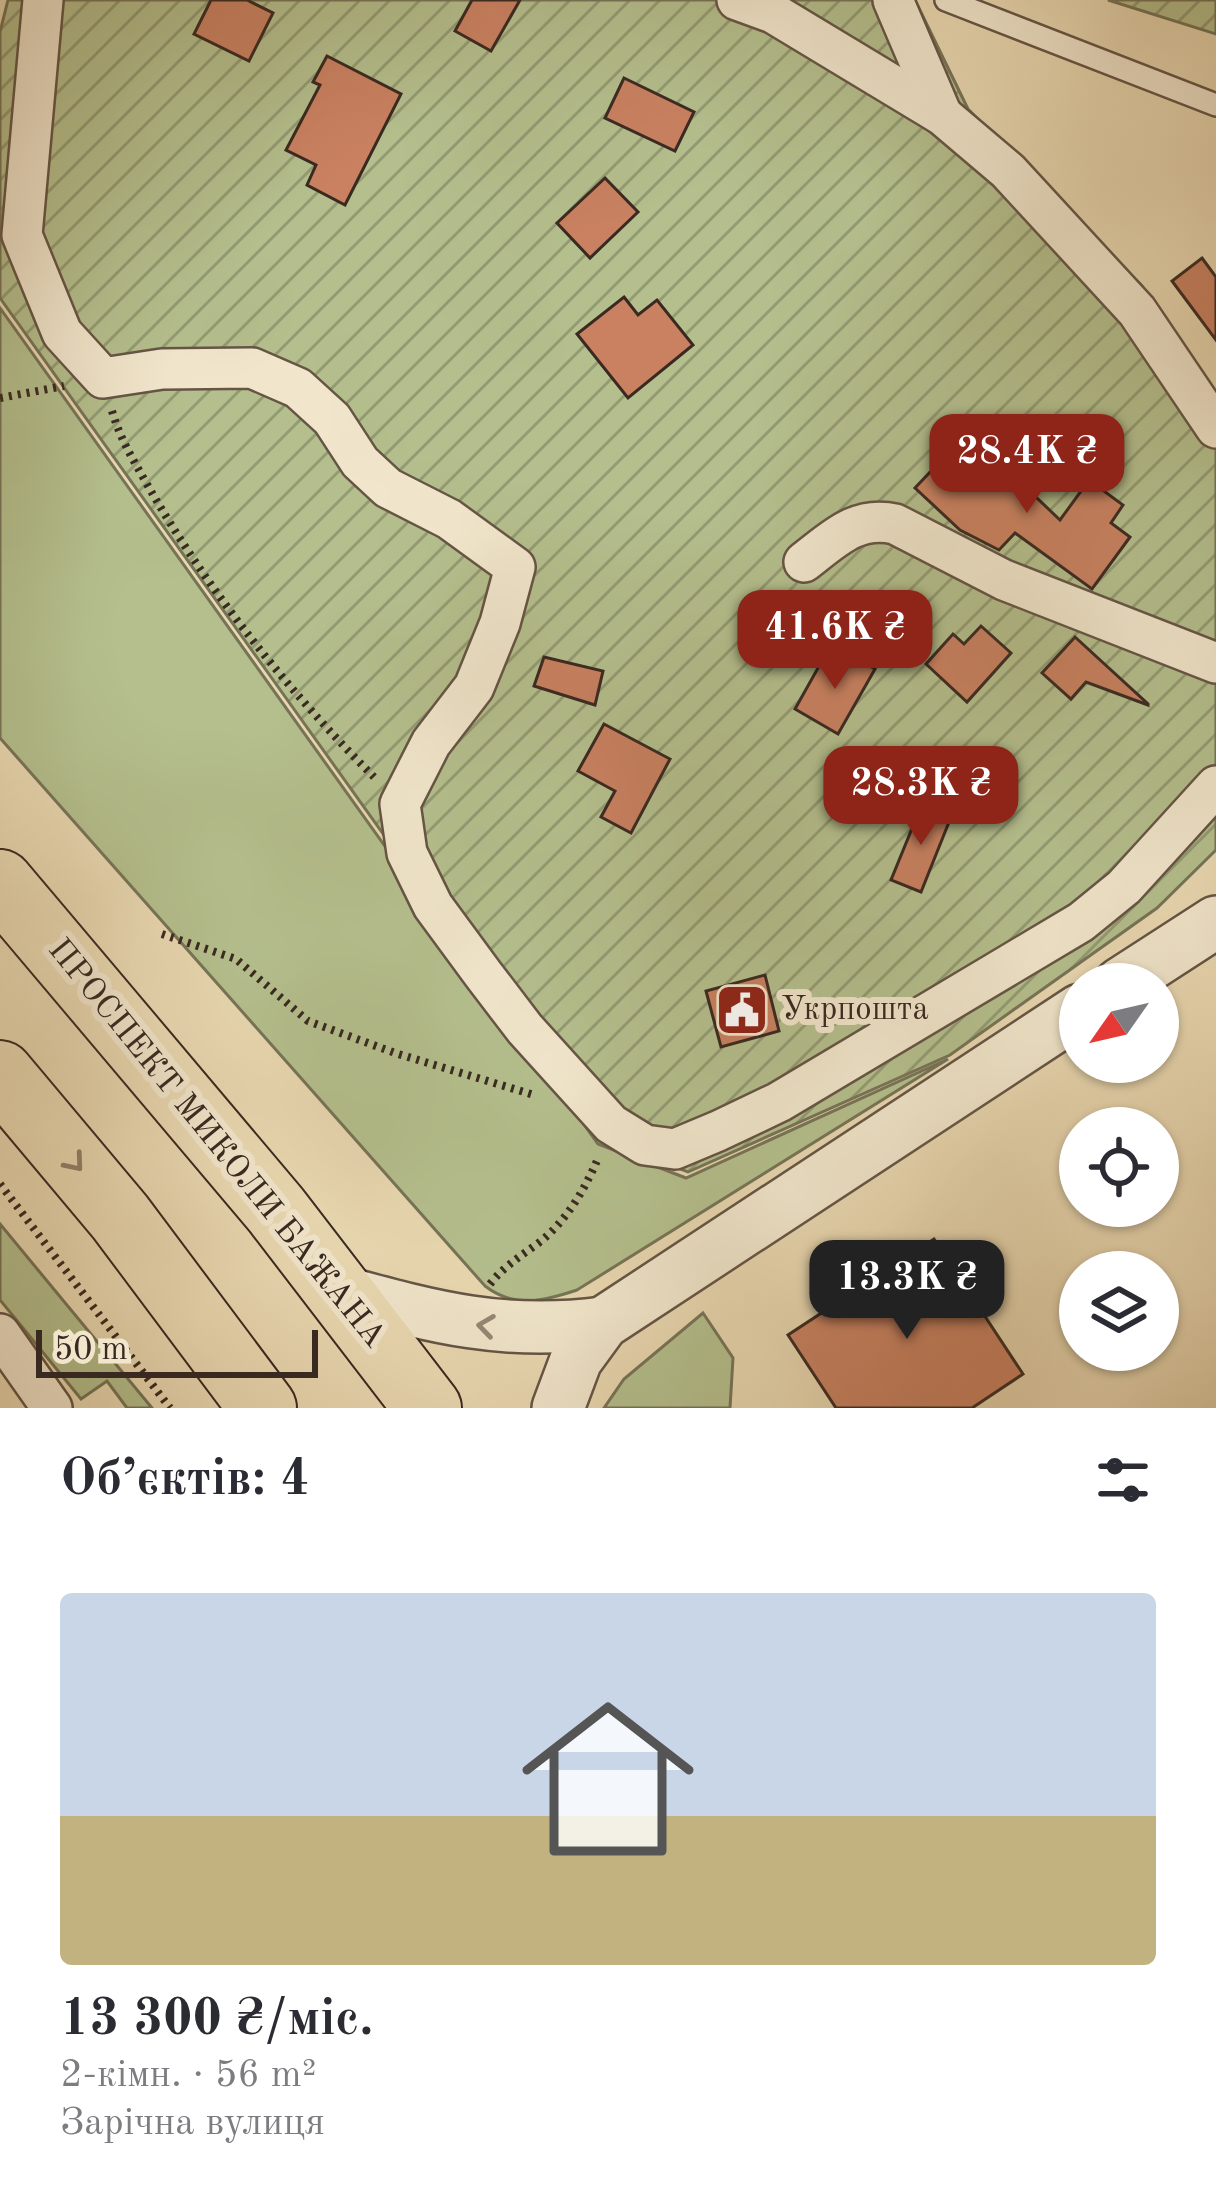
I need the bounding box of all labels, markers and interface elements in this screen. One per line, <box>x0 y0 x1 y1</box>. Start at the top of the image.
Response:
pin: 28.4K ₴ <box>916 414 1138 516</box>
text: 28.4K ₴ <box>956 433 1098 472</box>
pin: 41.6K ₴ <box>724 590 946 692</box>
text: 41.6K ₴ <box>764 609 906 648</box>
pin: 28.3K ₴ <box>810 746 1032 848</box>
text: 28.3K ₴ <box>850 765 992 804</box>
street label: ПРОСПЕКТ МИКОЛИ БАЖАНА <box>41 934 391 1354</box>
north arrow <box>1059 963 1179 1083</box>
map controls <box>1059 963 1179 1371</box>
public building icon: Укрпошта <box>714 982 770 1038</box>
place label: Укрпошта <box>781 994 929 1027</box>
button: locate <box>1059 1107 1179 1227</box>
one-way arrow <box>61 1149 83 1171</box>
pin: 13.3K ₴ <box>796 1240 1018 1342</box>
button: layers <box>1059 1251 1179 1371</box>
text: 13.3K ₴ <box>836 1259 978 1298</box>
one-way arrow <box>476 1313 496 1339</box>
scale bar <box>36 1324 318 1377</box>
text: 50 m <box>54 1334 128 1367</box>
icon: filters <box>1090 1447 1156 1513</box>
text: Об’єктів: 4 <box>60 1455 310 1506</box>
icon: home <box>500 1671 716 1887</box>
text: 13 300 ₴/міс. <box>60 1995 373 2046</box>
text: 2-кімн. · 56 m² <box>60 2056 317 2095</box>
text: Зарічна вулиця <box>60 2104 325 2143</box>

